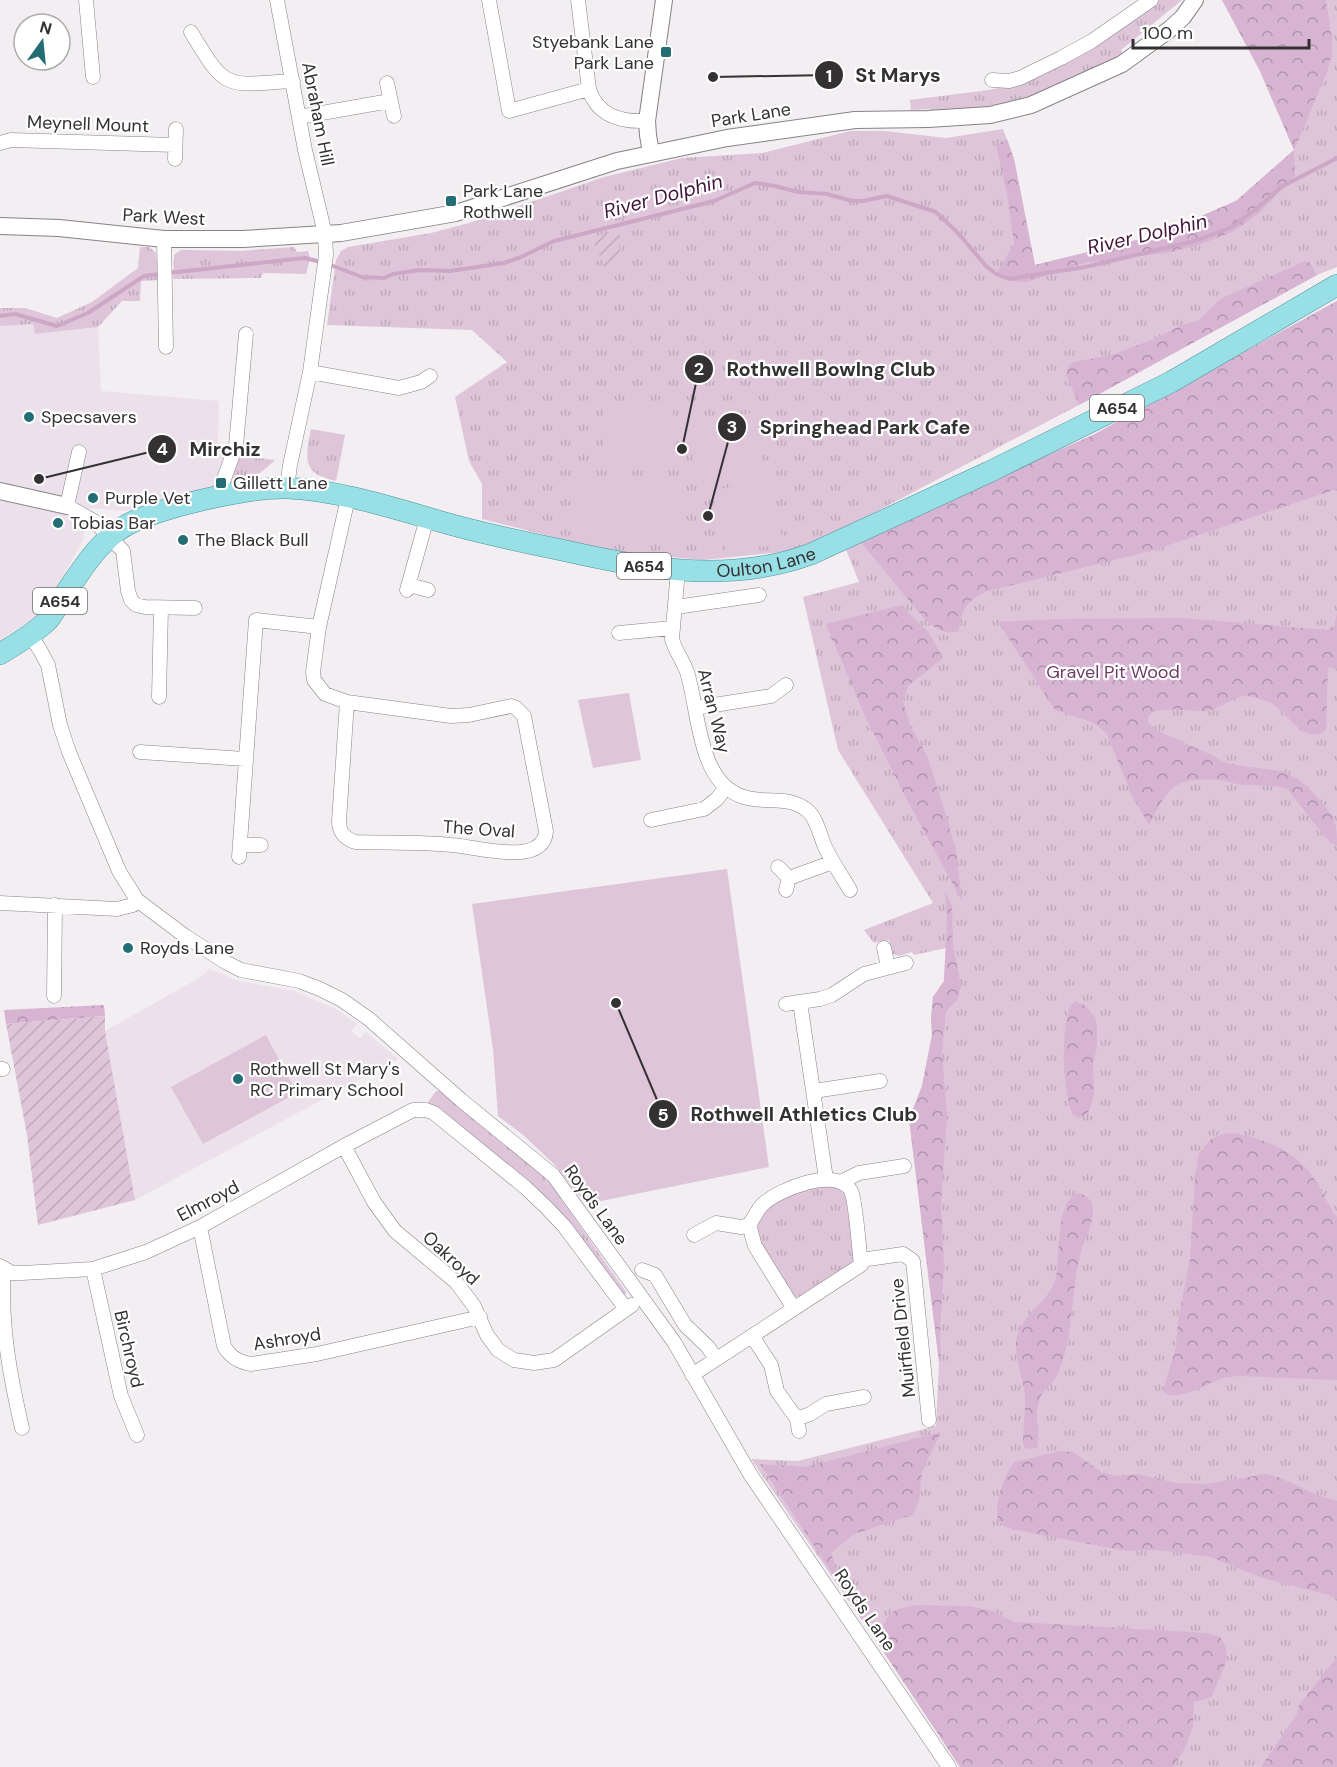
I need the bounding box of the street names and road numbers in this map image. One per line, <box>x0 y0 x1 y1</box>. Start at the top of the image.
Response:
street label: Abraham Hill <box>296 60 340 168</box>
street label: Park Lane <box>710 97 792 133</box>
street label: Meynell Mount <box>27 110 149 138</box>
street label: Park West <box>122 203 206 231</box>
road number: A654 <box>1090 395 1144 421</box>
street label: Oulton Lane <box>716 541 819 583</box>
road number: A654 <box>617 553 671 579</box>
road number: A654 <box>33 588 87 614</box>
street label: Arran Way <box>692 666 736 756</box>
street label: The Oval <box>442 815 516 843</box>
street label: Royds Lane <box>559 1160 633 1250</box>
street label: Elmroyd <box>173 1175 243 1227</box>
street label: Oakroyd <box>417 1226 485 1290</box>
street label: Muirfield Drive <box>885 1277 921 1399</box>
street label: Birchroyd <box>108 1308 150 1390</box>
street label: Ashroyd <box>252 1322 322 1356</box>
street label: Royds Lane <box>829 1564 901 1656</box>

